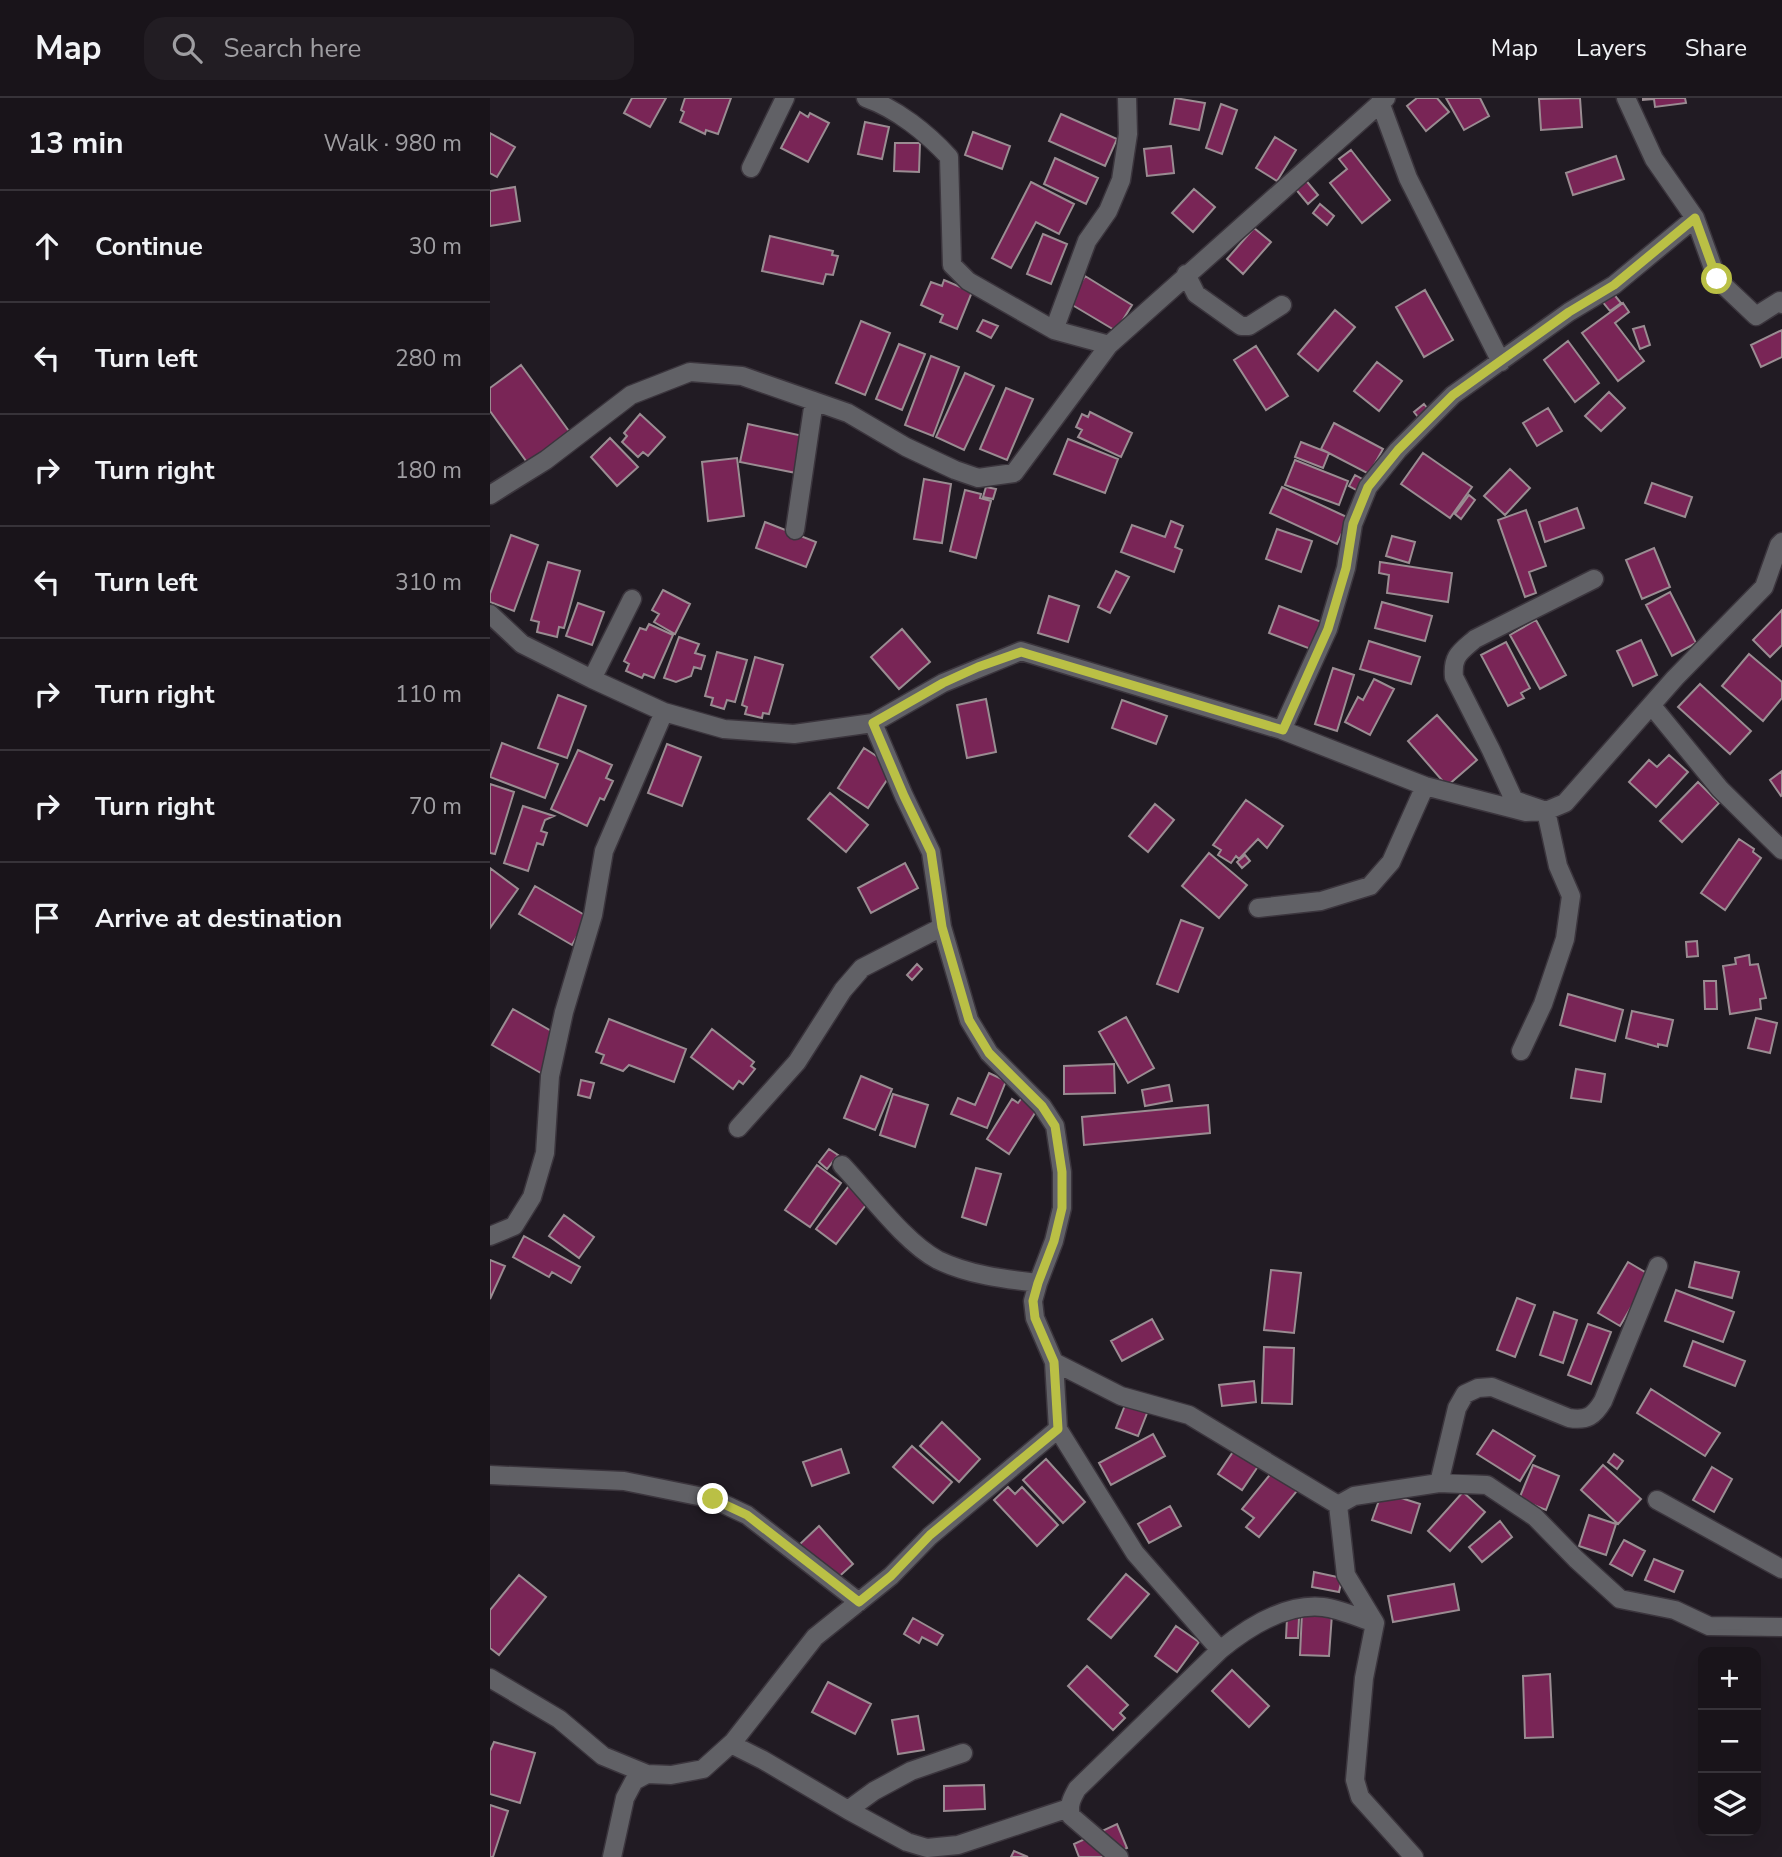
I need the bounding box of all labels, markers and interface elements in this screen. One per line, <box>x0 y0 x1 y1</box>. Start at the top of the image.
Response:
search box <box>144 17 634 80</box>
text: Map <box>35 26 102 71</box>
icon: search <box>168 29 206 67</box>
text: Search here <box>224 31 361 66</box>
text: Map <box>1491 32 1538 64</box>
text: Layers <box>1576 32 1647 64</box>
text: Share <box>1685 32 1747 64</box>
text: 13 min <box>28 123 124 164</box>
text: Walk · 980 m <box>323 128 462 159</box>
icon: ahead <box>28 227 66 265</box>
text: Continue <box>95 229 203 264</box>
text: 30 m <box>409 231 462 262</box>
route start <box>1701 263 1732 294</box>
icon: left <box>28 339 66 377</box>
text: Turn left <box>95 341 198 376</box>
text: 280 m <box>395 343 462 374</box>
icon: right <box>28 451 66 489</box>
text: Turn right <box>95 453 214 488</box>
text: 180 m <box>395 455 462 486</box>
icon: left <box>28 563 66 601</box>
text: Turn left <box>95 565 198 600</box>
text: 310 m <box>395 567 462 598</box>
icon: right <box>28 675 66 713</box>
text: Turn right <box>95 677 214 712</box>
text: 110 m <box>395 679 462 710</box>
icon: right <box>28 787 66 825</box>
text: Turn right <box>95 789 214 824</box>
text: 70 m <box>409 791 462 822</box>
icon: arrive <box>28 899 66 937</box>
text: Arrive at destination <box>95 901 342 936</box>
route end <box>697 1483 728 1514</box>
map controls <box>1698 1647 1761 1836</box>
button: + <box>1698 1647 1761 1710</box>
button: − <box>1698 1710 1761 1773</box>
button: layers <box>1698 1773 1761 1836</box>

